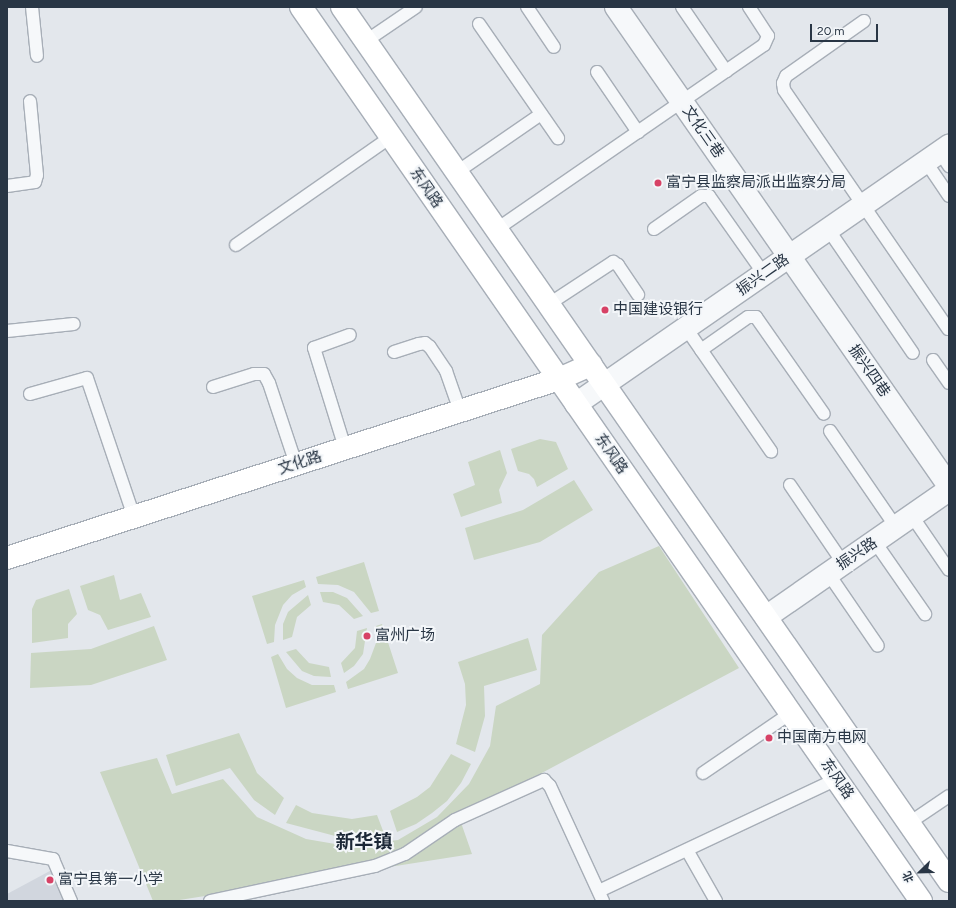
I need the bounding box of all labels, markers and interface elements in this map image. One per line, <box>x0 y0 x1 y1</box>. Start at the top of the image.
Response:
scale bar <box>812 16 880 42</box>
text: 20 m <box>817 24 845 38</box>
street label: 文化三巷 <box>678 102 728 162</box>
street label: 东风路 <box>406 164 446 212</box>
place label: 富宁县监察局派出监察分局 <box>666 174 846 192</box>
marker: 富宁县监察局派出监察分局 <box>653 178 663 188</box>
street label: 振兴二路 <box>733 250 793 300</box>
place label: 中国建设银行 <box>613 301 703 319</box>
marker: 中国建设银行 <box>600 305 610 315</box>
street label: 振兴四巷 <box>844 341 894 401</box>
street label: 东风路 <box>591 430 631 478</box>
street label: 文化路 <box>276 447 324 479</box>
street label: 振兴路 <box>833 534 881 574</box>
place label: 富州广场 <box>375 627 435 645</box>
marker: 富州广场 <box>362 631 372 641</box>
place label: 中国南方电网 <box>777 729 867 747</box>
marker: 中国南方电网 <box>764 733 774 743</box>
street label: 东风路 <box>817 755 857 803</box>
district label: 新华镇 <box>336 831 392 853</box>
north arrow <box>900 852 940 892</box>
text: 北 <box>900 869 917 884</box>
place label: 富宁县第一小学 <box>58 871 163 889</box>
marker: 富宁县第一小学 <box>45 875 55 885</box>

